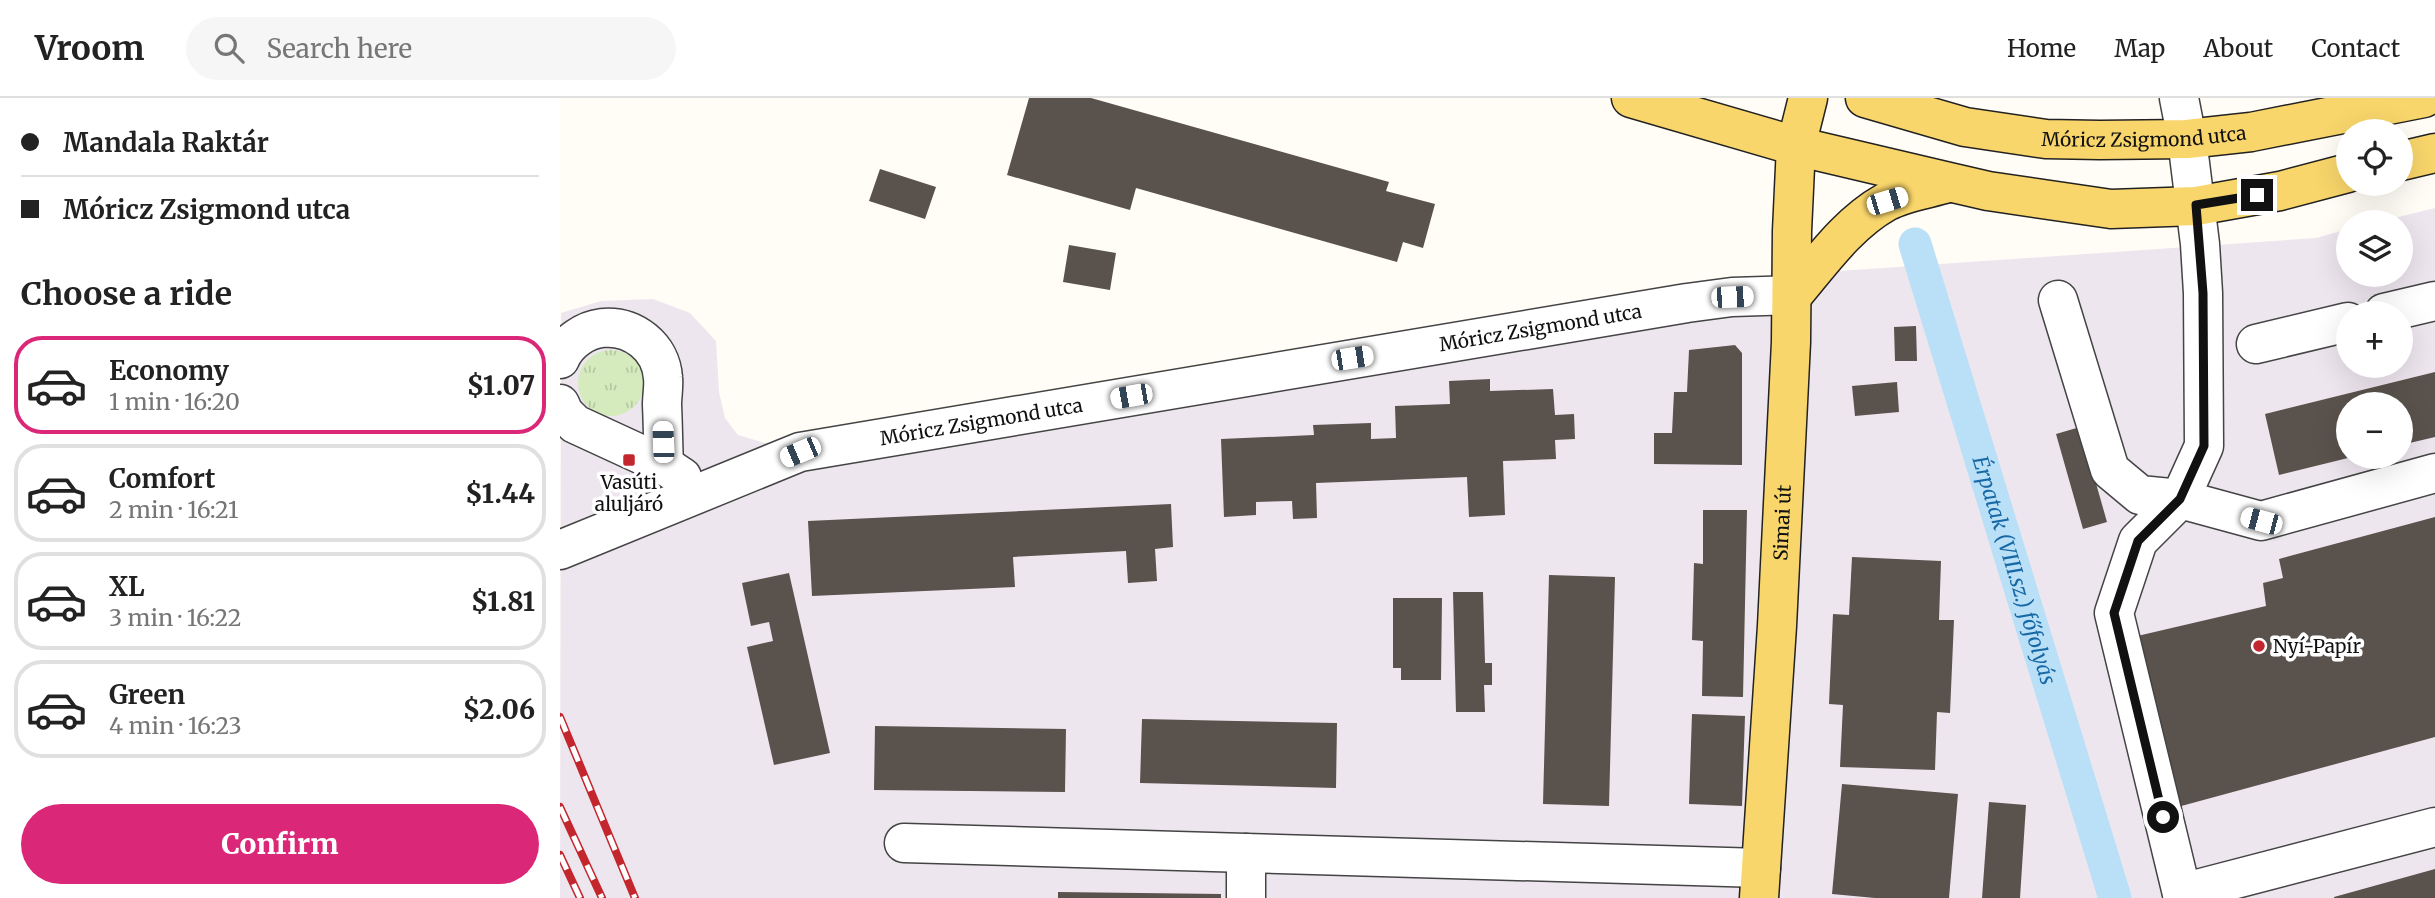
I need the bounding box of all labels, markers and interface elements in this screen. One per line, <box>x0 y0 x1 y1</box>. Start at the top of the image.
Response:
search box <box>186 17 676 80</box>
text: Vroom <box>35 28 144 69</box>
icon: search <box>210 29 248 67</box>
text: Search here <box>266 32 412 65</box>
text: Home <box>2007 33 2076 64</box>
text: Map <box>2114 33 2165 64</box>
text: About <box>2203 33 2273 64</box>
text: Contact <box>2311 33 2400 64</box>
map controls <box>2336 119 2413 469</box>
button: locate <box>2336 119 2413 196</box>
street label: Móricz Zsigmond utca <box>2041 121 2247 152</box>
text: Mandala Raktár <box>63 126 269 159</box>
route end <box>2241 179 2273 211</box>
car <box>1864 185 1911 217</box>
text: Móricz Zsigmond utca <box>63 193 350 226</box>
button: layers <box>2336 210 2413 287</box>
text: Choose a ride <box>21 274 232 314</box>
car <box>1711 286 1754 308</box>
street label: Móricz Zsigmond utca <box>1437 299 1643 356</box>
button: + <box>2336 301 2413 378</box>
car <box>1330 344 1375 372</box>
icon: car <box>25 354 88 417</box>
text: Economy <box>109 354 229 387</box>
text: $1.07 <box>467 369 535 402</box>
car <box>1109 382 1154 410</box>
text: 1 min · 16:20 <box>109 387 240 416</box>
button: − <box>2336 392 2413 469</box>
street label: Móricz Zsigmond utca <box>878 393 1084 450</box>
car <box>652 421 675 463</box>
car <box>777 434 824 470</box>
marker: Vasúti aluljáró <box>621 452 637 468</box>
water label: Érpatak (VIII.sz.) főfolyás <box>1967 452 2062 688</box>
icon: car <box>25 462 88 525</box>
text: Comfort <box>109 462 215 495</box>
place label: Vasúti aluljáró <box>595 470 663 516</box>
text: $1.44 <box>465 477 535 510</box>
street label: Simai út <box>1768 484 1796 561</box>
text: 2 min · 16:21 <box>109 495 238 524</box>
car <box>2238 505 2285 537</box>
icon: car <box>25 570 88 633</box>
text: XL <box>109 570 145 603</box>
text: $1.81 <box>471 585 535 618</box>
text: 3 min · 16:22 <box>109 603 241 632</box>
place label: Nyí-Papír <box>2273 634 2361 658</box>
marker: Nyí-Papír <box>2251 638 2267 654</box>
icon: car <box>25 678 88 741</box>
text: Green <box>109 678 185 711</box>
text: $2.06 <box>463 693 535 726</box>
text: 4 min · 16:23 <box>109 711 242 740</box>
route start <box>2147 801 2179 833</box>
button: Confirm <box>21 804 539 884</box>

